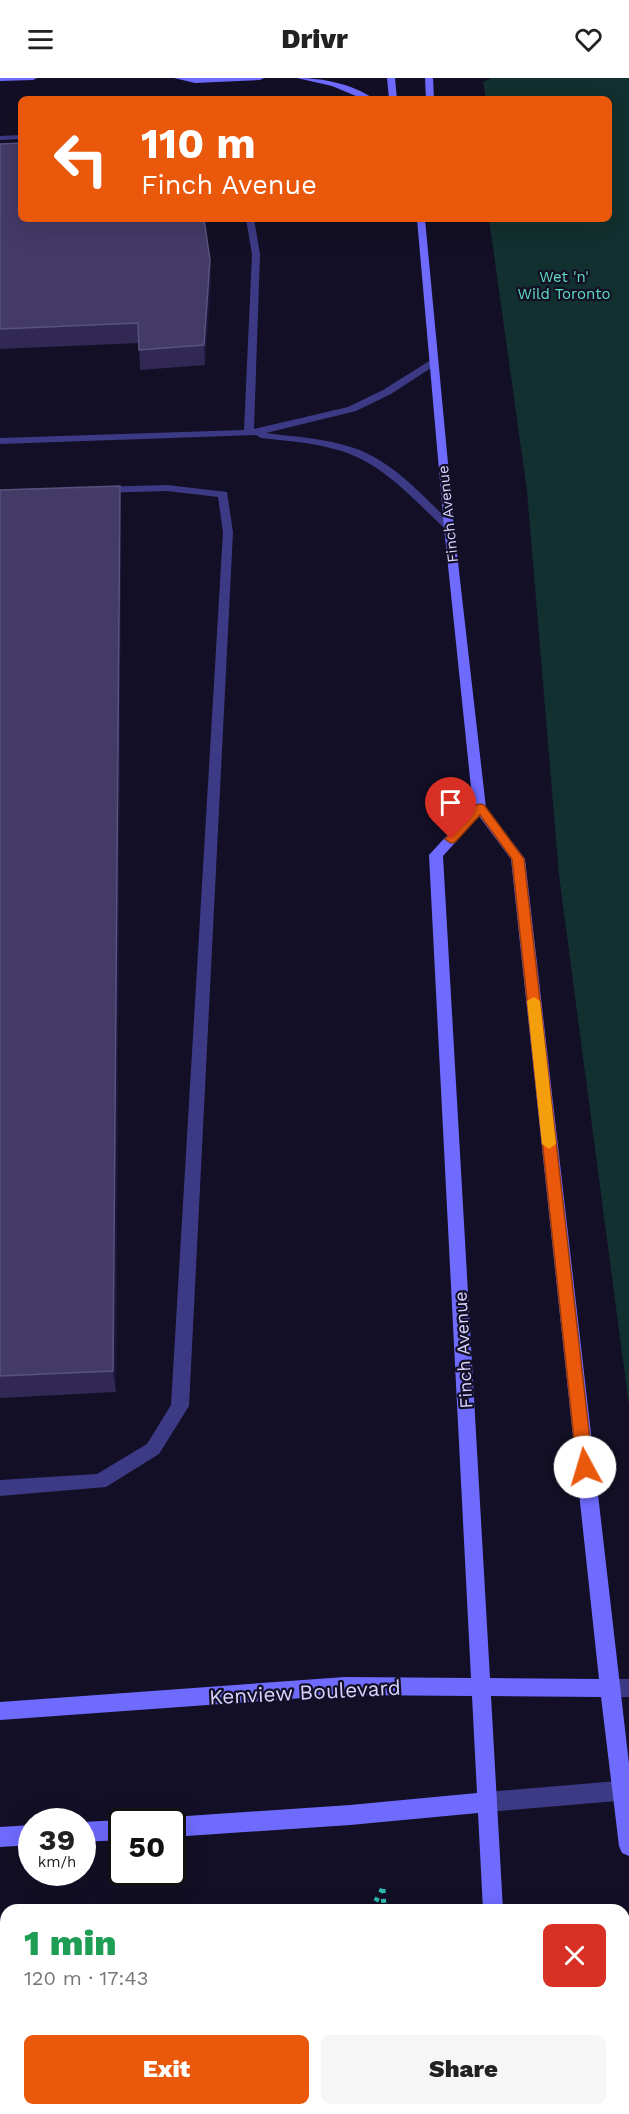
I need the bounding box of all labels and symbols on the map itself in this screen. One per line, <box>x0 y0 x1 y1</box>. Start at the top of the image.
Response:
park label: Wet 'n' Wild Toronto <box>518 268 610 303</box>
street label: Finch Avenue <box>434 464 462 564</box>
pin <box>425 777 476 839</box>
street label: Finch Avenue <box>449 1291 477 1409</box>
position arrow <box>553 1435 617 1499</box>
street label: Kenview Boulevard <box>209 1674 401 1710</box>
speed limit sign: 50 <box>108 1808 186 1886</box>

